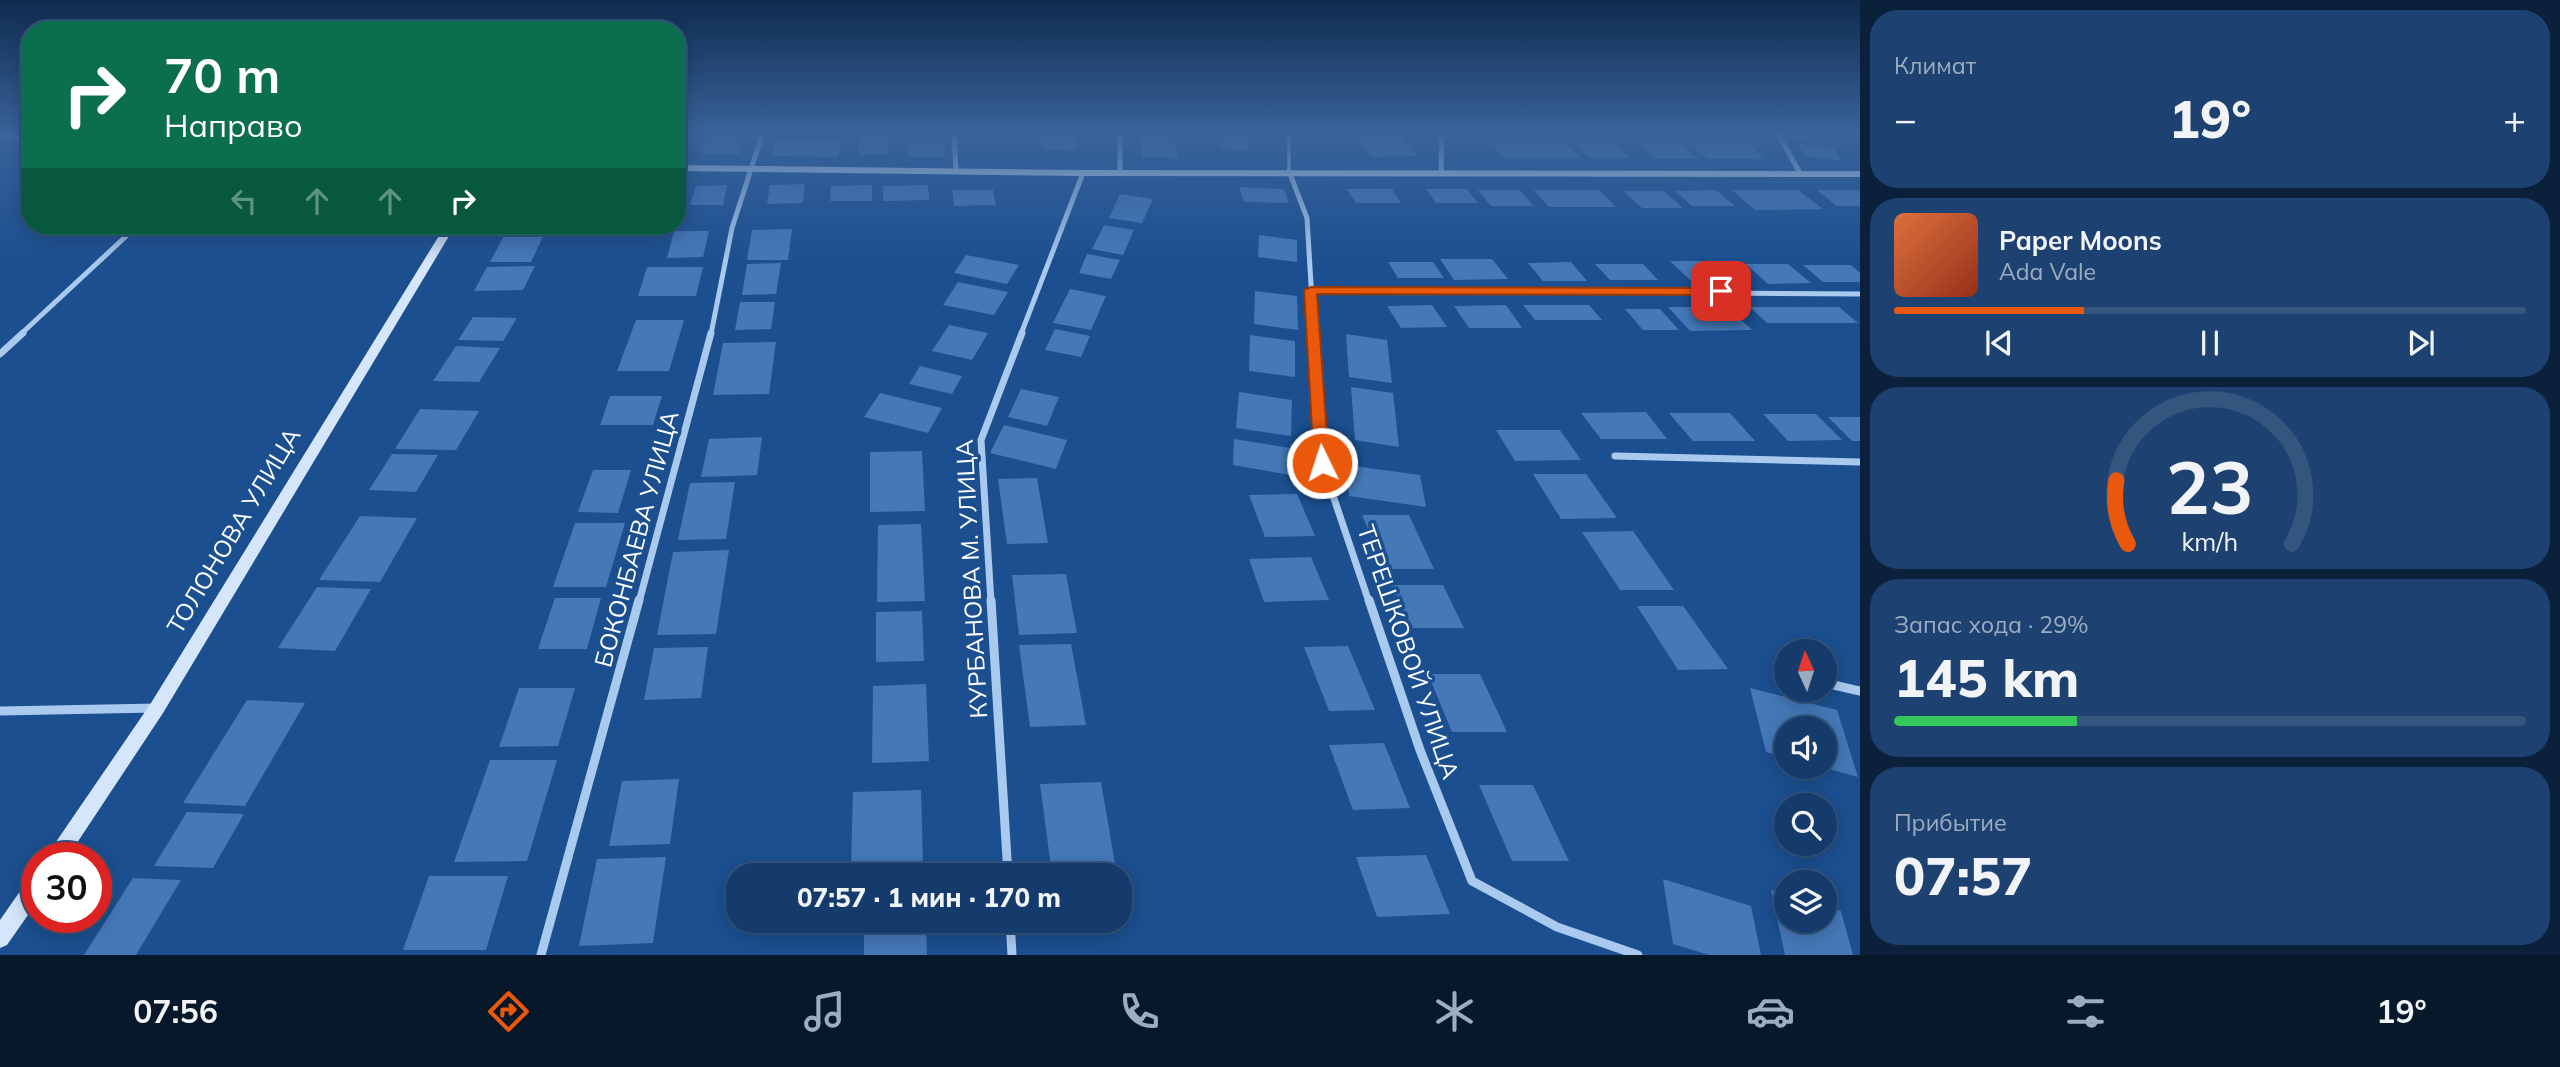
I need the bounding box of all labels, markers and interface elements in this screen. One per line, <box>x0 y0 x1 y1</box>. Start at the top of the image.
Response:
text: 70 m <box>164 44 280 105</box>
icon: right <box>49 49 140 140</box>
text: Климат <box>1894 51 1976 80</box>
text: 19° <box>2169 86 2251 151</box>
text: − <box>1894 95 1917 143</box>
text: + <box>2503 95 2526 143</box>
text: Направо <box>164 105 303 145</box>
icon: left <box>225 182 263 220</box>
icon: ahead <box>298 182 336 220</box>
icon: ahead <box>371 182 409 220</box>
icon: right <box>444 182 482 220</box>
text: Paper Moons <box>1999 224 2162 257</box>
text: Ada Vale <box>1999 257 2096 286</box>
pin <box>1691 261 1751 321</box>
icon: arrive <box>1702 272 1740 310</box>
icon: previous <box>1980 324 2018 362</box>
icon: pause <box>2191 324 2229 362</box>
icon: next <box>2402 324 2440 362</box>
street label: БОКОНБАЕВА УЛИЦА <box>587 407 685 670</box>
street label: ТОЛОНОВА УЛИЦА <box>160 422 307 639</box>
position arrow <box>1285 426 1359 500</box>
street label: КУРБАНОВА М. УЛИЦА <box>949 438 993 719</box>
text: 23 <box>2166 441 2254 532</box>
street label: ТЕРЕШКОВОЙ УЛИЦА <box>1351 521 1467 783</box>
text: km/h <box>2182 525 2238 556</box>
text: Запас хода · 29% <box>1894 610 2089 639</box>
north arrow <box>1774 639 1838 702</box>
map controls <box>1774 639 1837 933</box>
text: 145 km <box>1894 645 2079 710</box>
button: sound <box>1774 716 1837 779</box>
button: search <box>1774 793 1837 856</box>
text: Прибытие <box>1894 808 2007 837</box>
speed limit sign: 30 <box>21 842 112 933</box>
text: 07:57 <box>1894 843 2032 908</box>
button: layers <box>1774 870 1837 933</box>
text: 07:57 · 1 мин · 170 m <box>797 881 1061 914</box>
icon: directions <box>484 987 533 1036</box>
icon: music <box>800 987 849 1036</box>
icon: phone <box>1115 987 1164 1036</box>
icon: climate <box>1430 987 1479 1036</box>
icon: car <box>1746 987 1795 1036</box>
icon: filters <box>2061 987 2110 1036</box>
text: 07:56 <box>133 991 218 1031</box>
text: 19° <box>2376 991 2427 1031</box>

